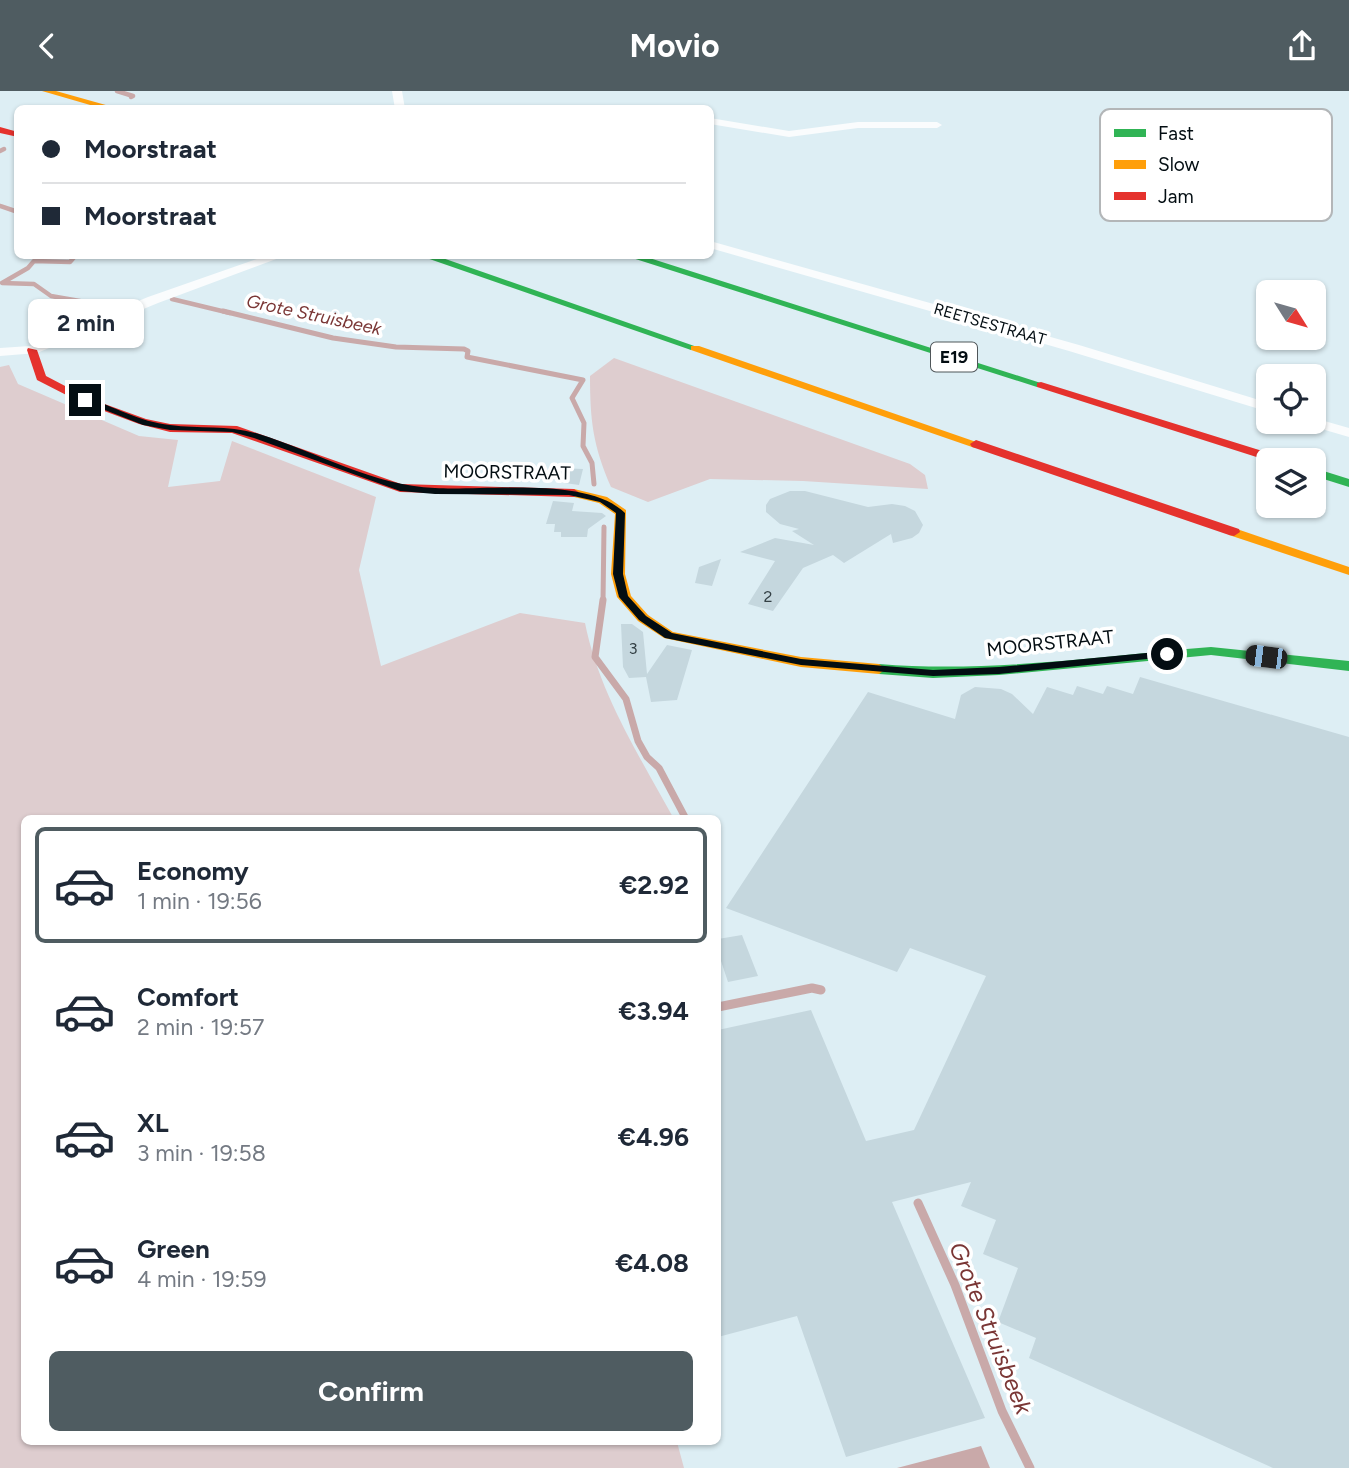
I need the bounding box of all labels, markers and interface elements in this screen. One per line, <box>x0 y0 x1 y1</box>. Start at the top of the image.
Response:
icon: back <box>28 27 66 65</box>
text: Movio <box>629 27 720 65</box>
icon: share <box>1283 27 1321 65</box>
legend <box>1100 109 1332 221</box>
text: Fast <box>1158 122 1194 145</box>
text: Moorstraat <box>84 133 217 165</box>
text: Slow <box>1158 153 1200 176</box>
text: Jam <box>1158 185 1194 208</box>
text: Moorstraat <box>84 200 217 232</box>
north arrow <box>1256 280 1326 350</box>
map controls <box>1256 280 1326 518</box>
water label: Grote Struisbeek <box>245 290 385 340</box>
callout: 2 min <box>27 299 143 347</box>
street label: REETSESTRAAT <box>932 299 1049 349</box>
text: 2 min <box>57 309 115 337</box>
road number: E19 <box>931 343 977 371</box>
button: locate <box>1256 364 1326 434</box>
route end <box>69 384 101 416</box>
button: layers <box>1256 448 1326 518</box>
street label: MOORSTRAAT <box>443 459 571 485</box>
house number: 2 <box>764 587 772 606</box>
street label: MOORSTRAAT <box>985 625 1115 661</box>
route start <box>1151 638 1183 670</box>
house number: 3 <box>629 639 637 658</box>
car <box>1244 644 1289 670</box>
icon: car <box>53 854 116 917</box>
text: Economy <box>137 855 249 887</box>
text: €2.92 <box>619 869 689 901</box>
text: 1 min · 19:56 <box>137 887 262 915</box>
icon: car <box>53 980 116 1043</box>
text: Comfort <box>137 981 239 1013</box>
text: €3.94 <box>618 995 689 1027</box>
text: 2 min · 19:57 <box>137 1013 264 1041</box>
icon: car <box>53 1106 116 1169</box>
text: XL <box>137 1107 169 1139</box>
text: €4.96 <box>618 1121 689 1153</box>
text: 3 min · 19:58 <box>137 1139 266 1167</box>
icon: car <box>53 1232 116 1295</box>
text: Green <box>137 1233 210 1265</box>
water label: Grote Struisbeek <box>943 1238 1039 1420</box>
text: €4.08 <box>615 1247 689 1279</box>
text: 4 min · 19:59 <box>137 1265 267 1293</box>
button: Confirm <box>49 1351 693 1431</box>

